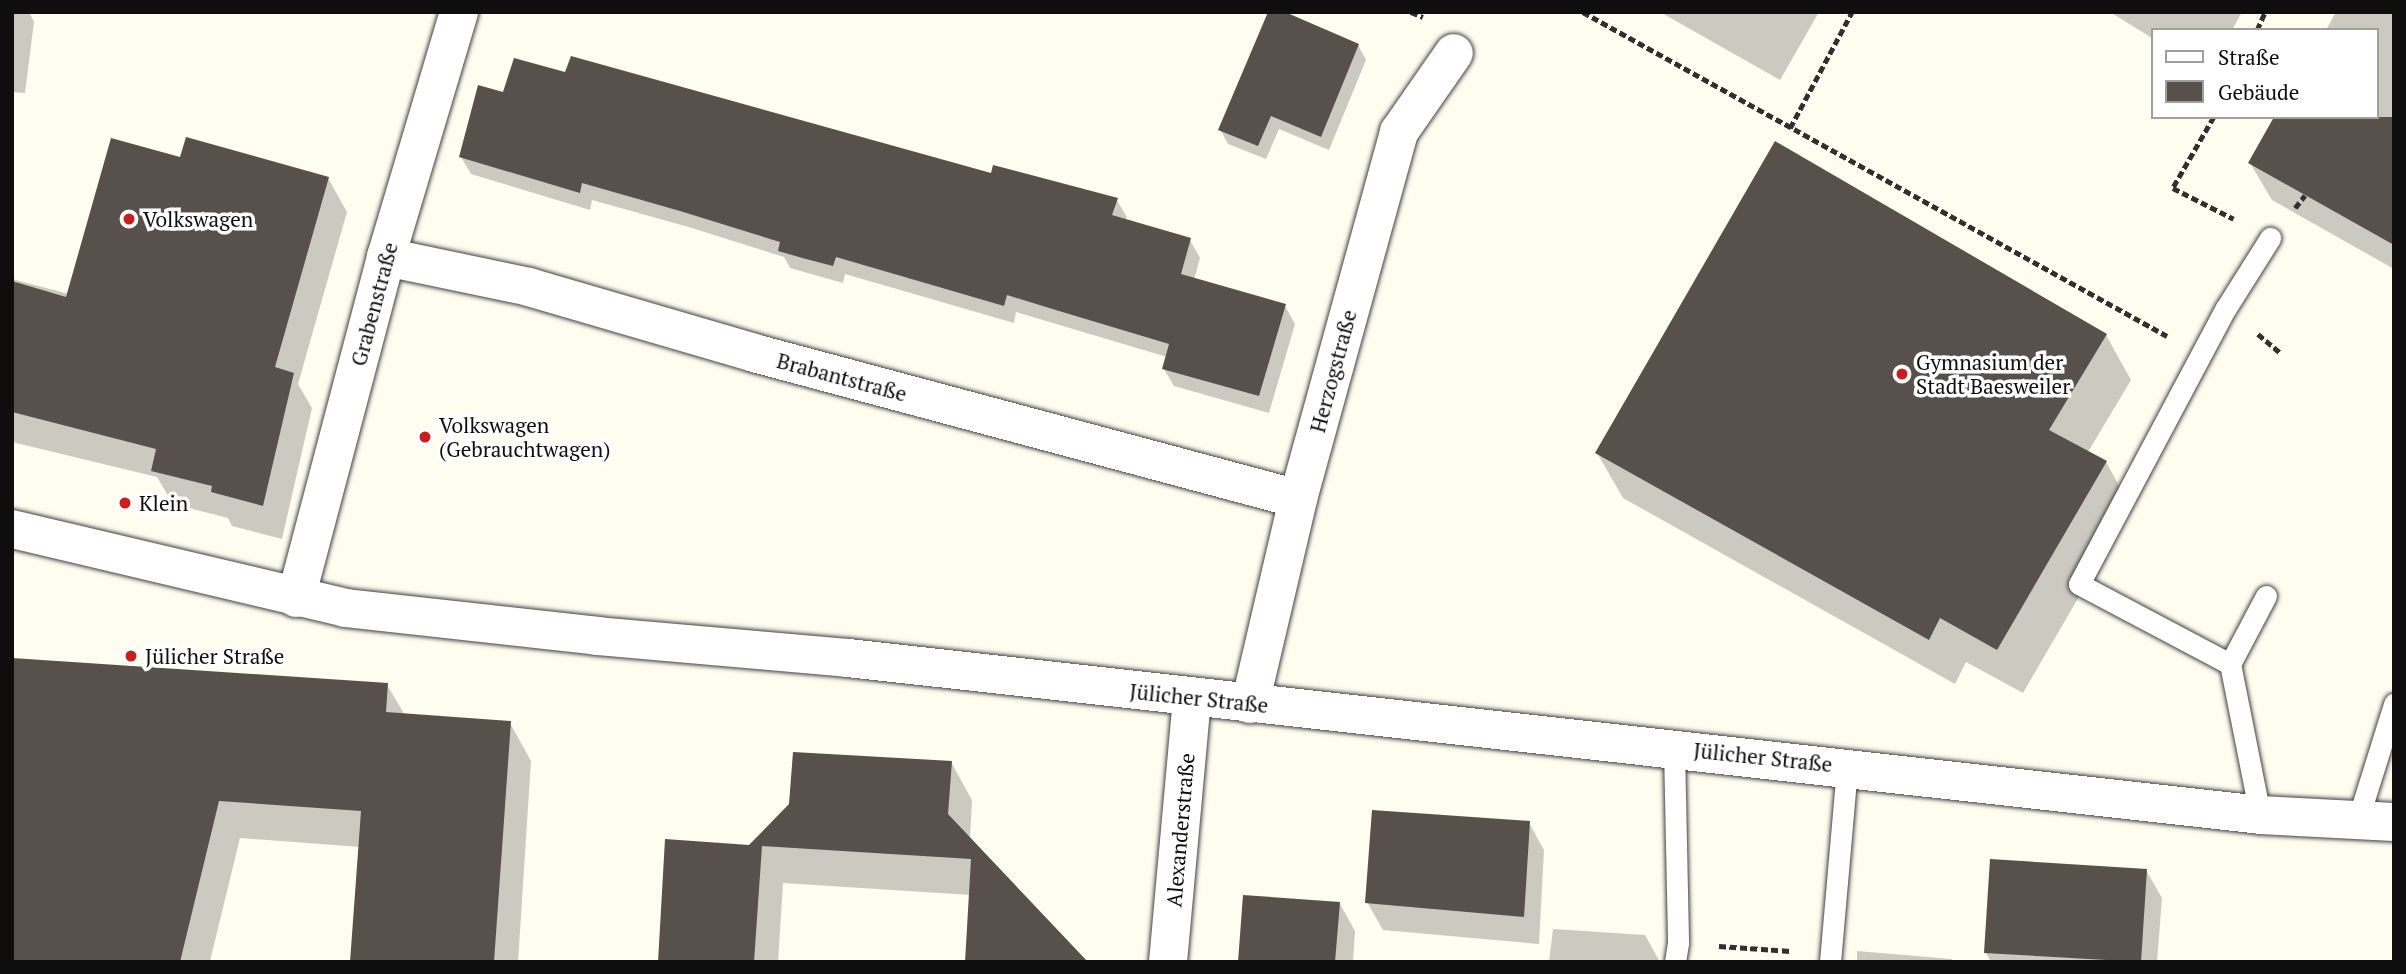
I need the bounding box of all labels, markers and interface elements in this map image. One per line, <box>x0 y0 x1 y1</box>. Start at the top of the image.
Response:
legend <box>2150 28 2378 119</box>
text: Straße <box>2218 43 2280 71</box>
text: Gebäude <box>2218 78 2299 106</box>
place label: Volkswagen <box>143 206 253 232</box>
marker: Volkswagen <box>121 211 137 227</box>
street label: Grabenstraße <box>345 239 403 369</box>
street label: Herzogstraße <box>1305 307 1361 435</box>
street label: Brabantstraße <box>774 348 910 406</box>
place label: Gymnasium der Stadt Baesweiler <box>1916 349 2070 399</box>
marker: Gymnasium der Stadt Baesweiler <box>1894 366 1910 382</box>
place label: Volkswagen (Gebrauchtwagen) <box>439 412 610 462</box>
marker: Volkswagen (Gebrauchtwagen) <box>417 429 433 445</box>
place label: Klein <box>139 490 188 516</box>
marker: Klein <box>117 495 133 511</box>
place label: Jülicher Straße <box>145 643 284 669</box>
marker: Jülicher Straße <box>123 648 139 664</box>
street label: Jülicher Straße <box>1128 678 1270 718</box>
street label: Jülicher Straße <box>1692 737 1834 777</box>
street label: Alexanderstraße <box>1161 752 1199 908</box>

